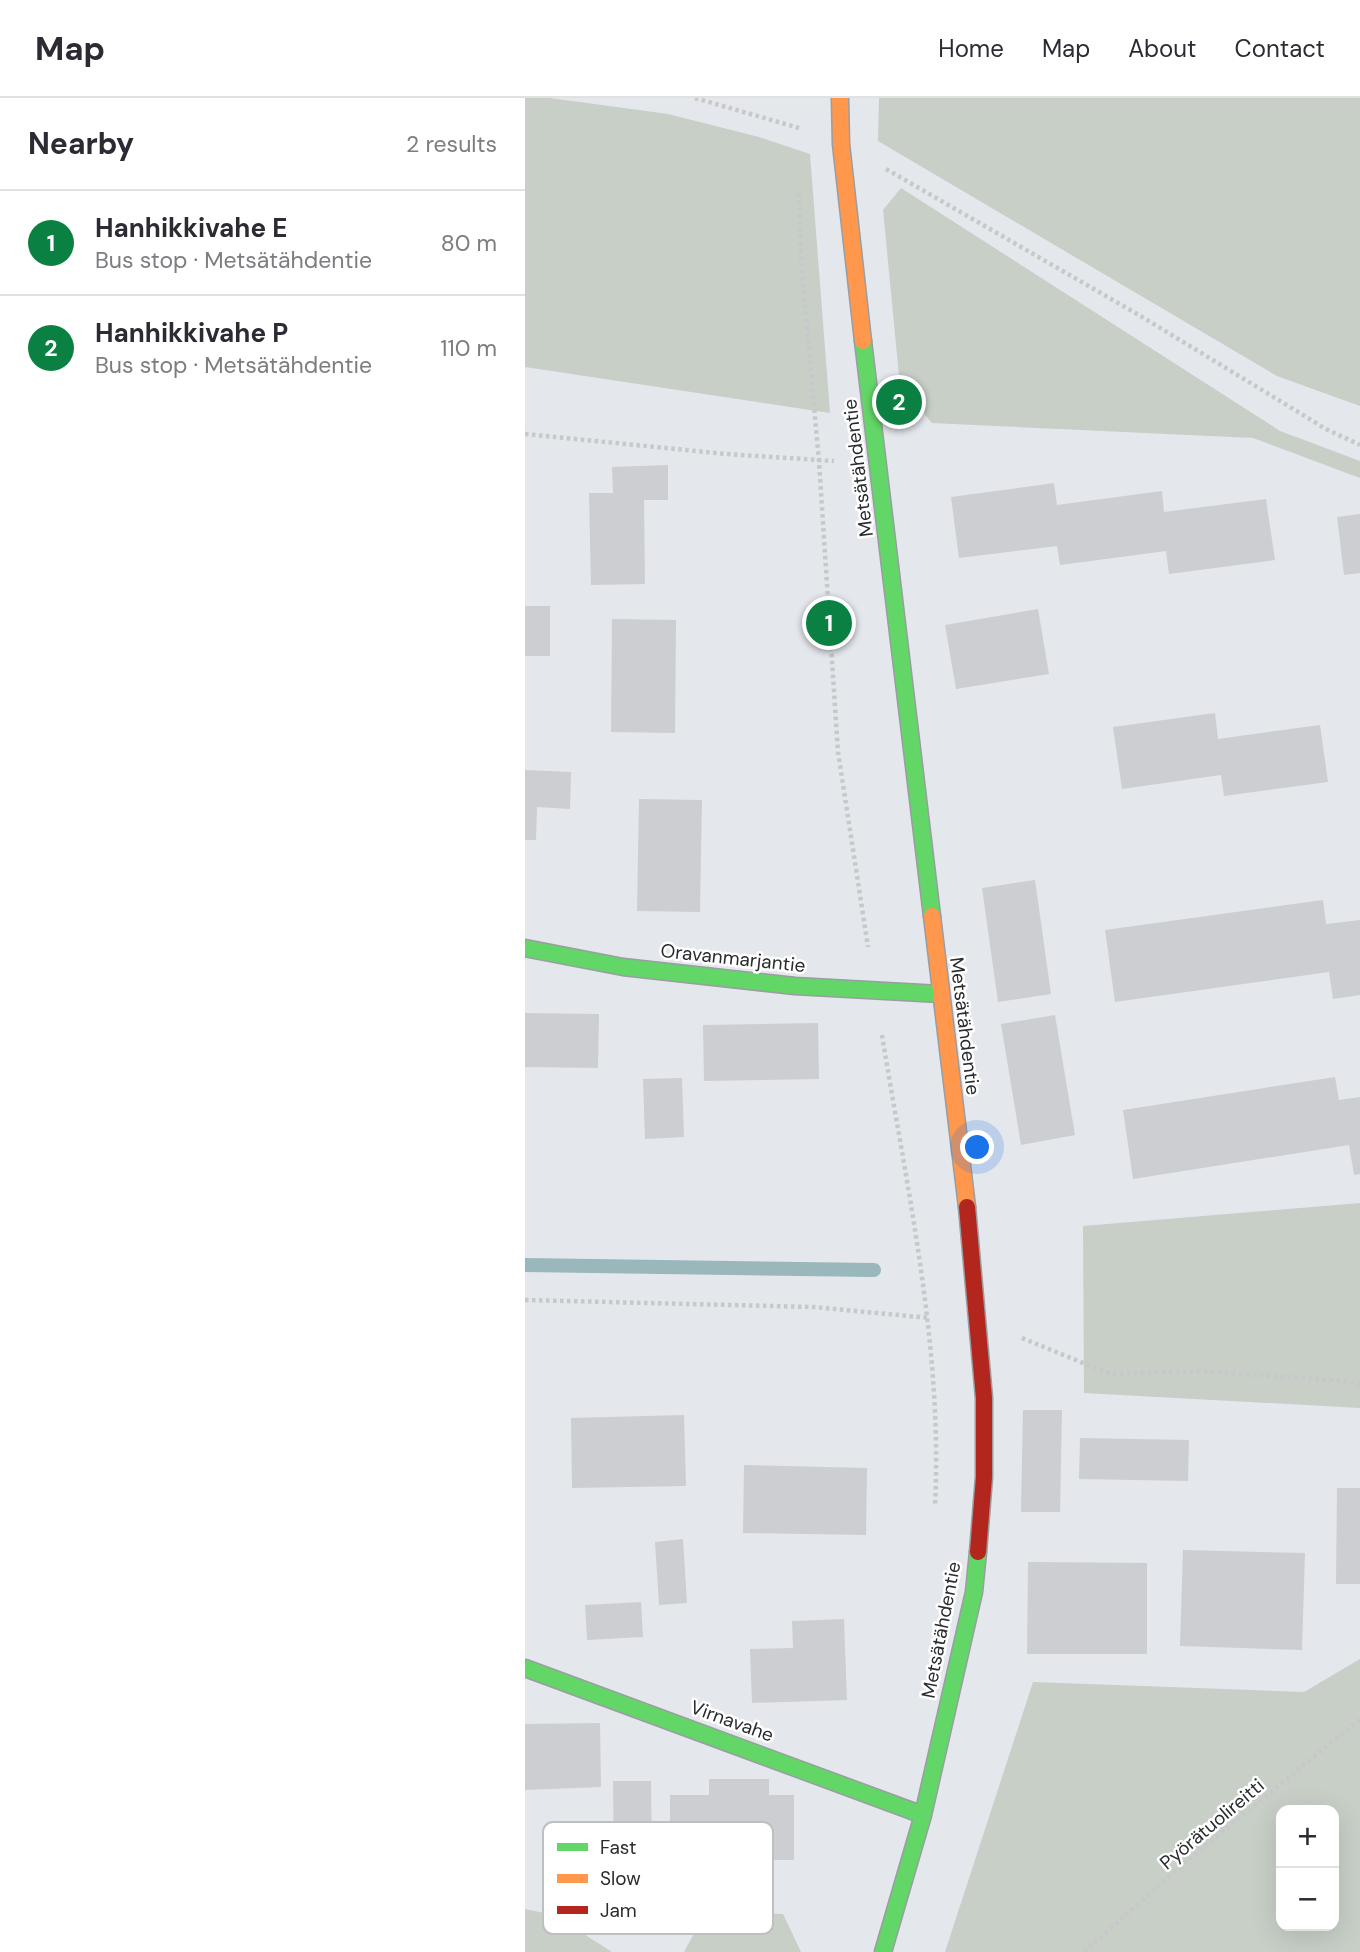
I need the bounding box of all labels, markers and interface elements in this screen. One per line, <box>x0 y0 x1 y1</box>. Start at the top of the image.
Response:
text: Map <box>35 27 105 70</box>
text: Home <box>938 33 1004 64</box>
text: Map <box>1042 33 1090 64</box>
text: About <box>1128 33 1197 64</box>
text: Contact <box>1235 33 1325 64</box>
text: Nearby <box>28 124 134 163</box>
text: 2 results <box>406 129 497 159</box>
text: Hanhikkivahe E <box>95 211 287 245</box>
text: 1 <box>47 228 55 258</box>
text: 80 m <box>441 228 497 258</box>
text: Bus stop · Metsätähdentie <box>95 245 372 275</box>
text: Hanhikkivahe P <box>95 316 288 350</box>
text: 2 <box>44 333 58 363</box>
text: 110 m <box>440 333 497 363</box>
text: Bus stop · Metsätähdentie <box>95 350 372 380</box>
pin: 2 <box>876 376 922 428</box>
street label: Metsätähdentie <box>837 398 879 538</box>
pin: 1 <box>806 597 852 649</box>
street label: Oravanmarjantie <box>659 938 807 978</box>
street label: Metsätähdentie <box>944 956 986 1096</box>
your location <box>960 1130 994 1164</box>
street label: Metsätähdentie <box>916 1560 966 1700</box>
street label: Virnavahe <box>687 1694 777 1748</box>
street label: Pyörätuolireitti <box>1155 1773 1269 1875</box>
map controls <box>1276 1805 1339 1931</box>
button: + <box>1276 1805 1339 1868</box>
legend <box>543 1822 773 1934</box>
text: Fast <box>600 1835 636 1860</box>
text: Slow <box>600 1866 641 1891</box>
button: − <box>1276 1868 1339 1931</box>
text: Jam <box>600 1898 637 1923</box>

